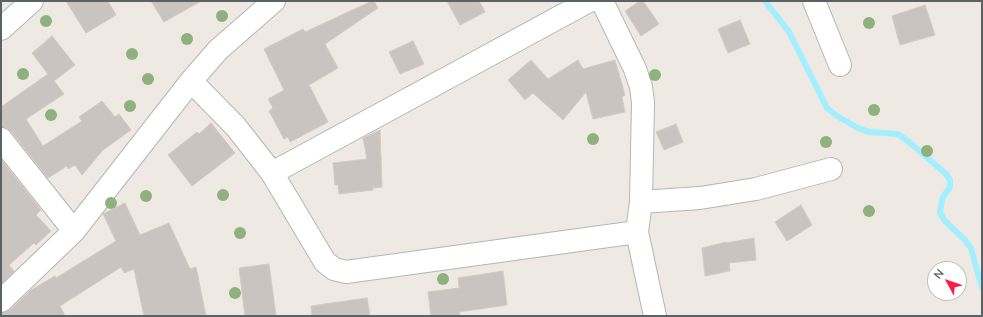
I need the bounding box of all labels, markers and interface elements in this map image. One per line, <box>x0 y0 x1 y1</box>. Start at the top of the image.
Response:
north arrow <box>927 261 967 301</box>
text: N <box>930 266 946 281</box>

